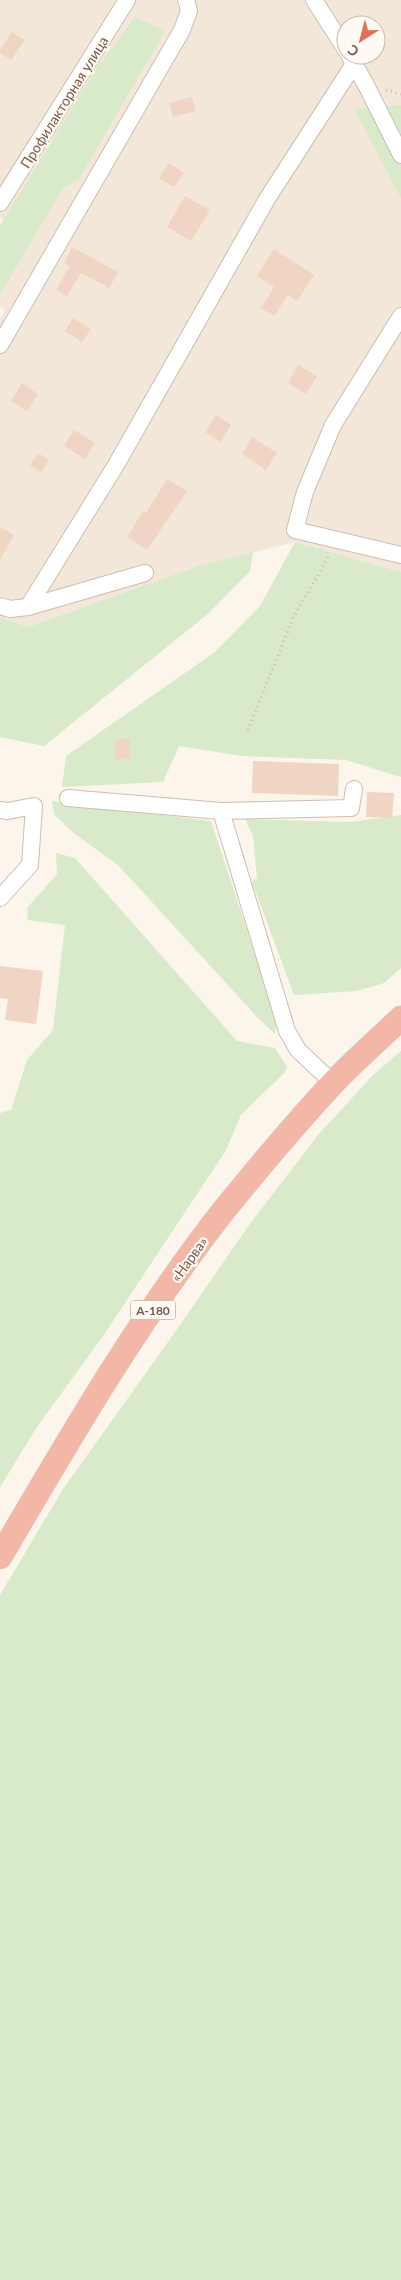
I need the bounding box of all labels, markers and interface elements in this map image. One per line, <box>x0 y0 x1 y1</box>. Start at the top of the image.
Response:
north arrow <box>336 15 386 65</box>
street label: Профилакторная улица <box>16 33 112 171</box>
text: С <box>344 41 362 61</box>
street label: «Нарва» <box>167 1233 211 1285</box>
road number: А-180 <box>130 1300 176 1320</box>

